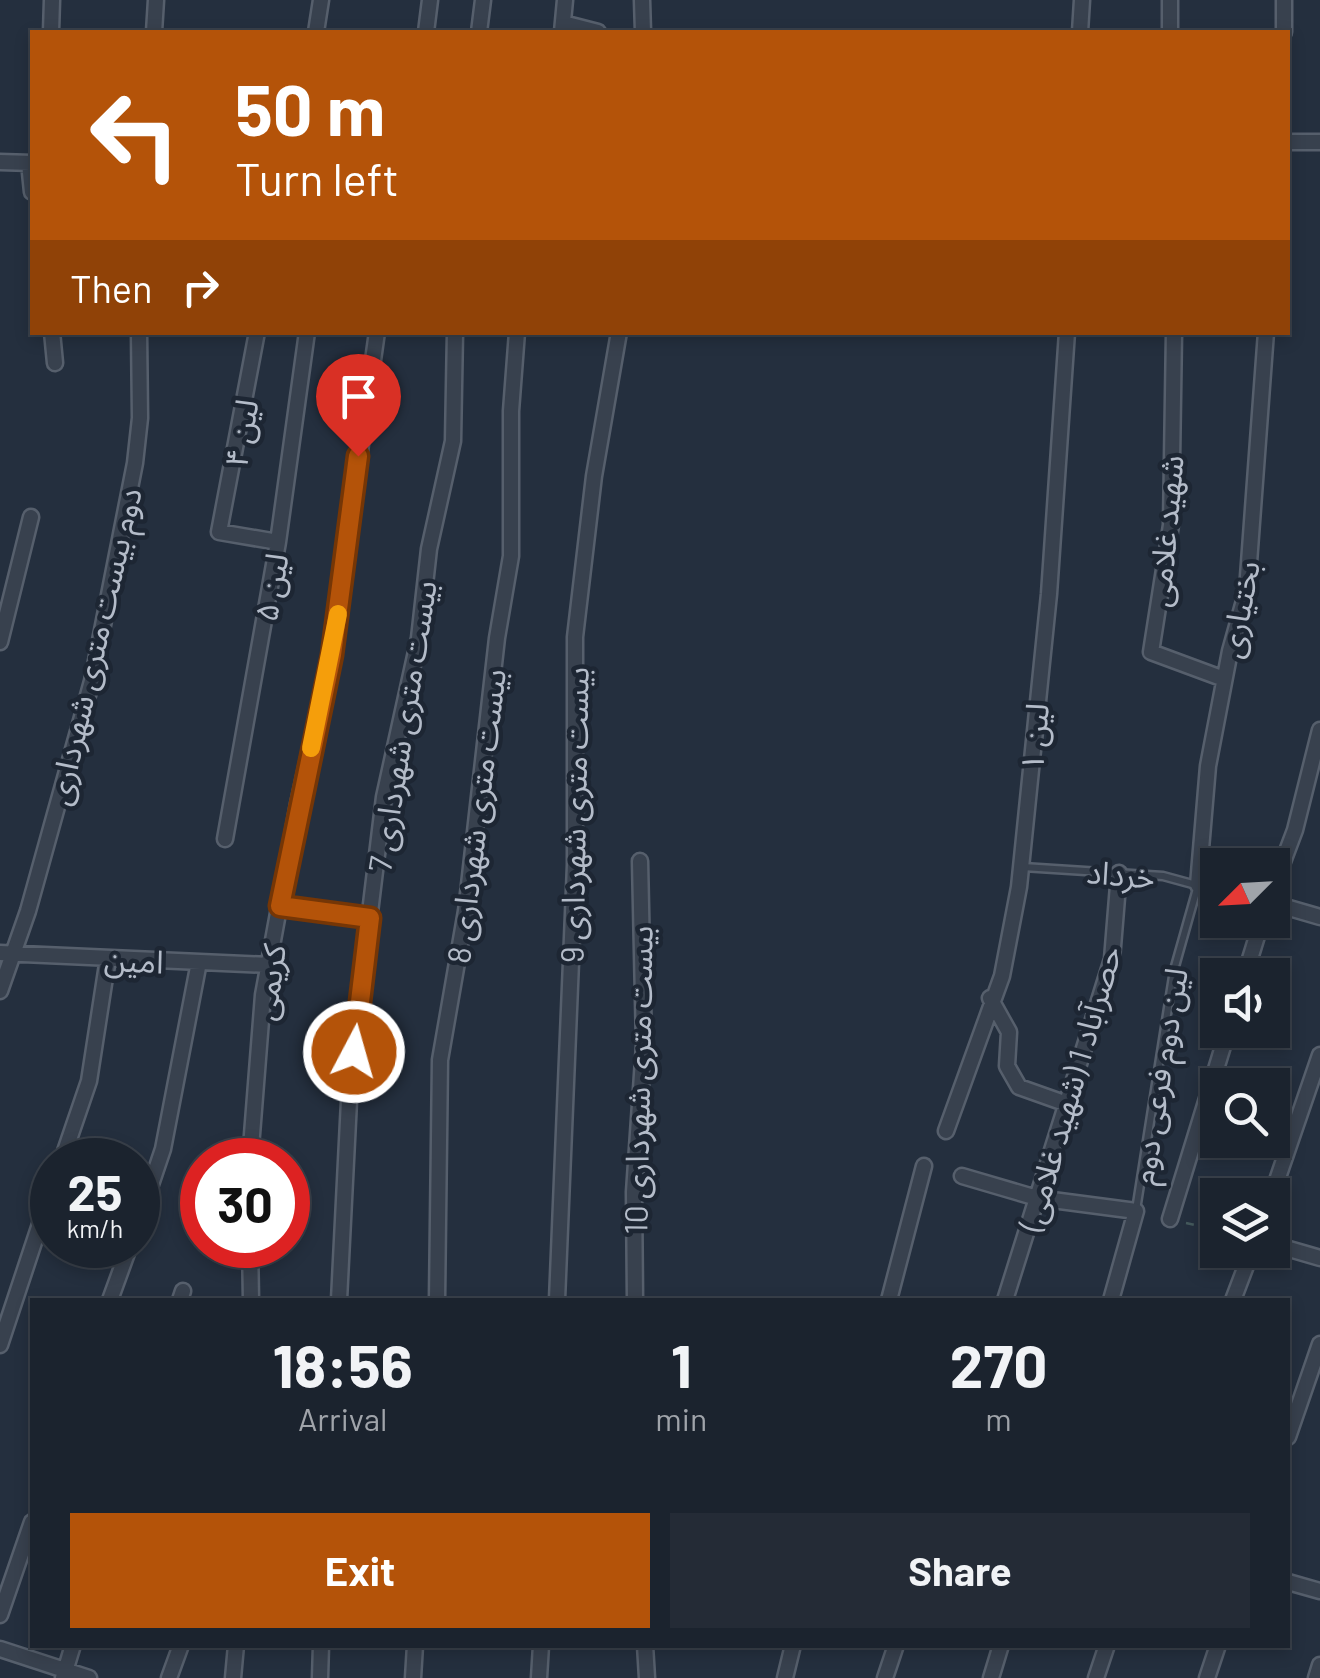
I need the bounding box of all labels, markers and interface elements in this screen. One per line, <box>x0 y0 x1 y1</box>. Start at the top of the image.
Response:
text: 50 m <box>235 66 385 150</box>
icon: left <box>70 70 200 200</box>
text: Turn left <box>235 151 399 205</box>
icon: right <box>173 260 228 315</box>
text: Then <box>70 265 153 311</box>
pin <box>316 354 401 457</box>
icon: arrive <box>331 369 386 424</box>
street label: لین ۴ <box>215 396 266 470</box>
street label: شهید غلامی <box>1138 453 1191 609</box>
street label: دوم بیست متری شهرداری <box>38 484 155 810</box>
street label: لین ۵ <box>245 550 296 624</box>
street label: بختیاری <box>1210 557 1268 661</box>
street label: بیست متری شهرداری 7 <box>359 577 445 875</box>
street label: بیست متری شهرداری 8 <box>438 667 514 966</box>
street label: بیست متری شهرداری 9 <box>551 667 597 964</box>
street label: لین ۱ <box>1011 701 1056 773</box>
north arrow <box>1200 848 1290 938</box>
map controls <box>1200 848 1290 1268</box>
street label: خرداد <box>1085 851 1157 897</box>
street label: بیست متری شهرداری 10 <box>615 925 661 1235</box>
street label: امین <box>103 938 165 981</box>
street label: کریمی <box>244 941 294 1023</box>
street label: حصرآباد 1 (شهید غلامی) <box>1010 941 1130 1236</box>
button: sound <box>1200 958 1290 1048</box>
street label: لین دوم فرعی دوم <box>1122 965 1201 1188</box>
position arrow <box>302 1000 406 1104</box>
button: search <box>1200 1068 1290 1158</box>
speed limit sign: 30 <box>180 1138 310 1268</box>
text: 25 <box>68 1161 122 1221</box>
button: layers <box>1200 1178 1290 1268</box>
text: km/h <box>67 1213 123 1243</box>
text: 18:56 <box>273 1328 413 1400</box>
text: 1 <box>671 1328 692 1400</box>
text: 270 <box>950 1328 1047 1400</box>
text: Arrival <box>298 1399 387 1437</box>
text: min <box>655 1399 707 1437</box>
text: m <box>985 1399 1012 1437</box>
button: Exit <box>70 1513 650 1628</box>
button: Share <box>670 1513 1250 1628</box>

